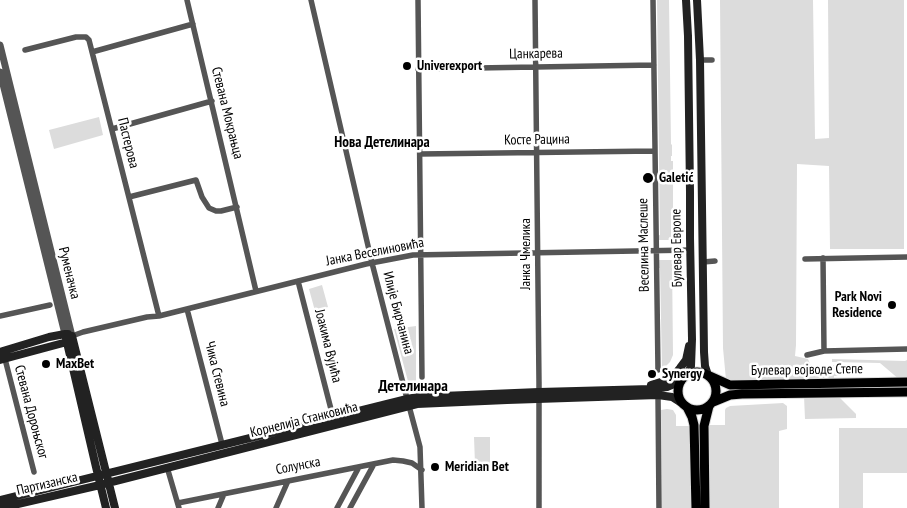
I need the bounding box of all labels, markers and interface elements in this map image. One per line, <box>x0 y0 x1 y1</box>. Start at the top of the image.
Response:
street label: Цанкарева <box>509 45 563 63</box>
place label: Univerexport <box>417 58 482 74</box>
marker: Univerexport <box>401 60 413 72</box>
street label: Стевана Мокрањца <box>207 65 247 161</box>
street label: Пастерова <box>114 116 142 170</box>
street label: Косте Рацина <box>504 131 570 149</box>
district label: Нова Детелинара <box>334 134 430 152</box>
place label: Galetić <box>659 170 693 186</box>
marker: Galetić <box>641 171 655 185</box>
street label: Веселина Маслеше <box>635 198 653 292</box>
street label: Булевар Европе <box>668 209 686 287</box>
street label: Јанка Чмелика <box>518 218 534 290</box>
street label: Јанка Веселиновића <box>325 234 425 270</box>
street label: Руменачка <box>54 245 84 301</box>
street label: Илије Бирчанина <box>379 270 417 356</box>
place label: Park Novi Residence <box>832 289 882 322</box>
marker: Park Novi Residence <box>886 299 898 311</box>
street label: Јоакима Вујића <box>311 307 345 385</box>
street label: Чика Стевина <box>201 340 233 408</box>
place label: MaxBet <box>56 356 94 372</box>
marker: MaxBet <box>40 358 52 370</box>
street label: Булевар војводе Степе <box>751 361 863 379</box>
street label: Стевана Дороњског <box>10 363 52 461</box>
place label: Synergy <box>662 366 702 382</box>
marker: Synergy <box>646 368 658 380</box>
district label: Детелинара <box>378 376 448 396</box>
street label: Корнелија Станковића <box>248 399 360 441</box>
street label: Солунска <box>274 453 322 479</box>
place label: Meridian Bet <box>445 459 509 475</box>
marker: Meridian Bet <box>429 461 441 473</box>
street label: Партизанска <box>15 469 79 499</box>

